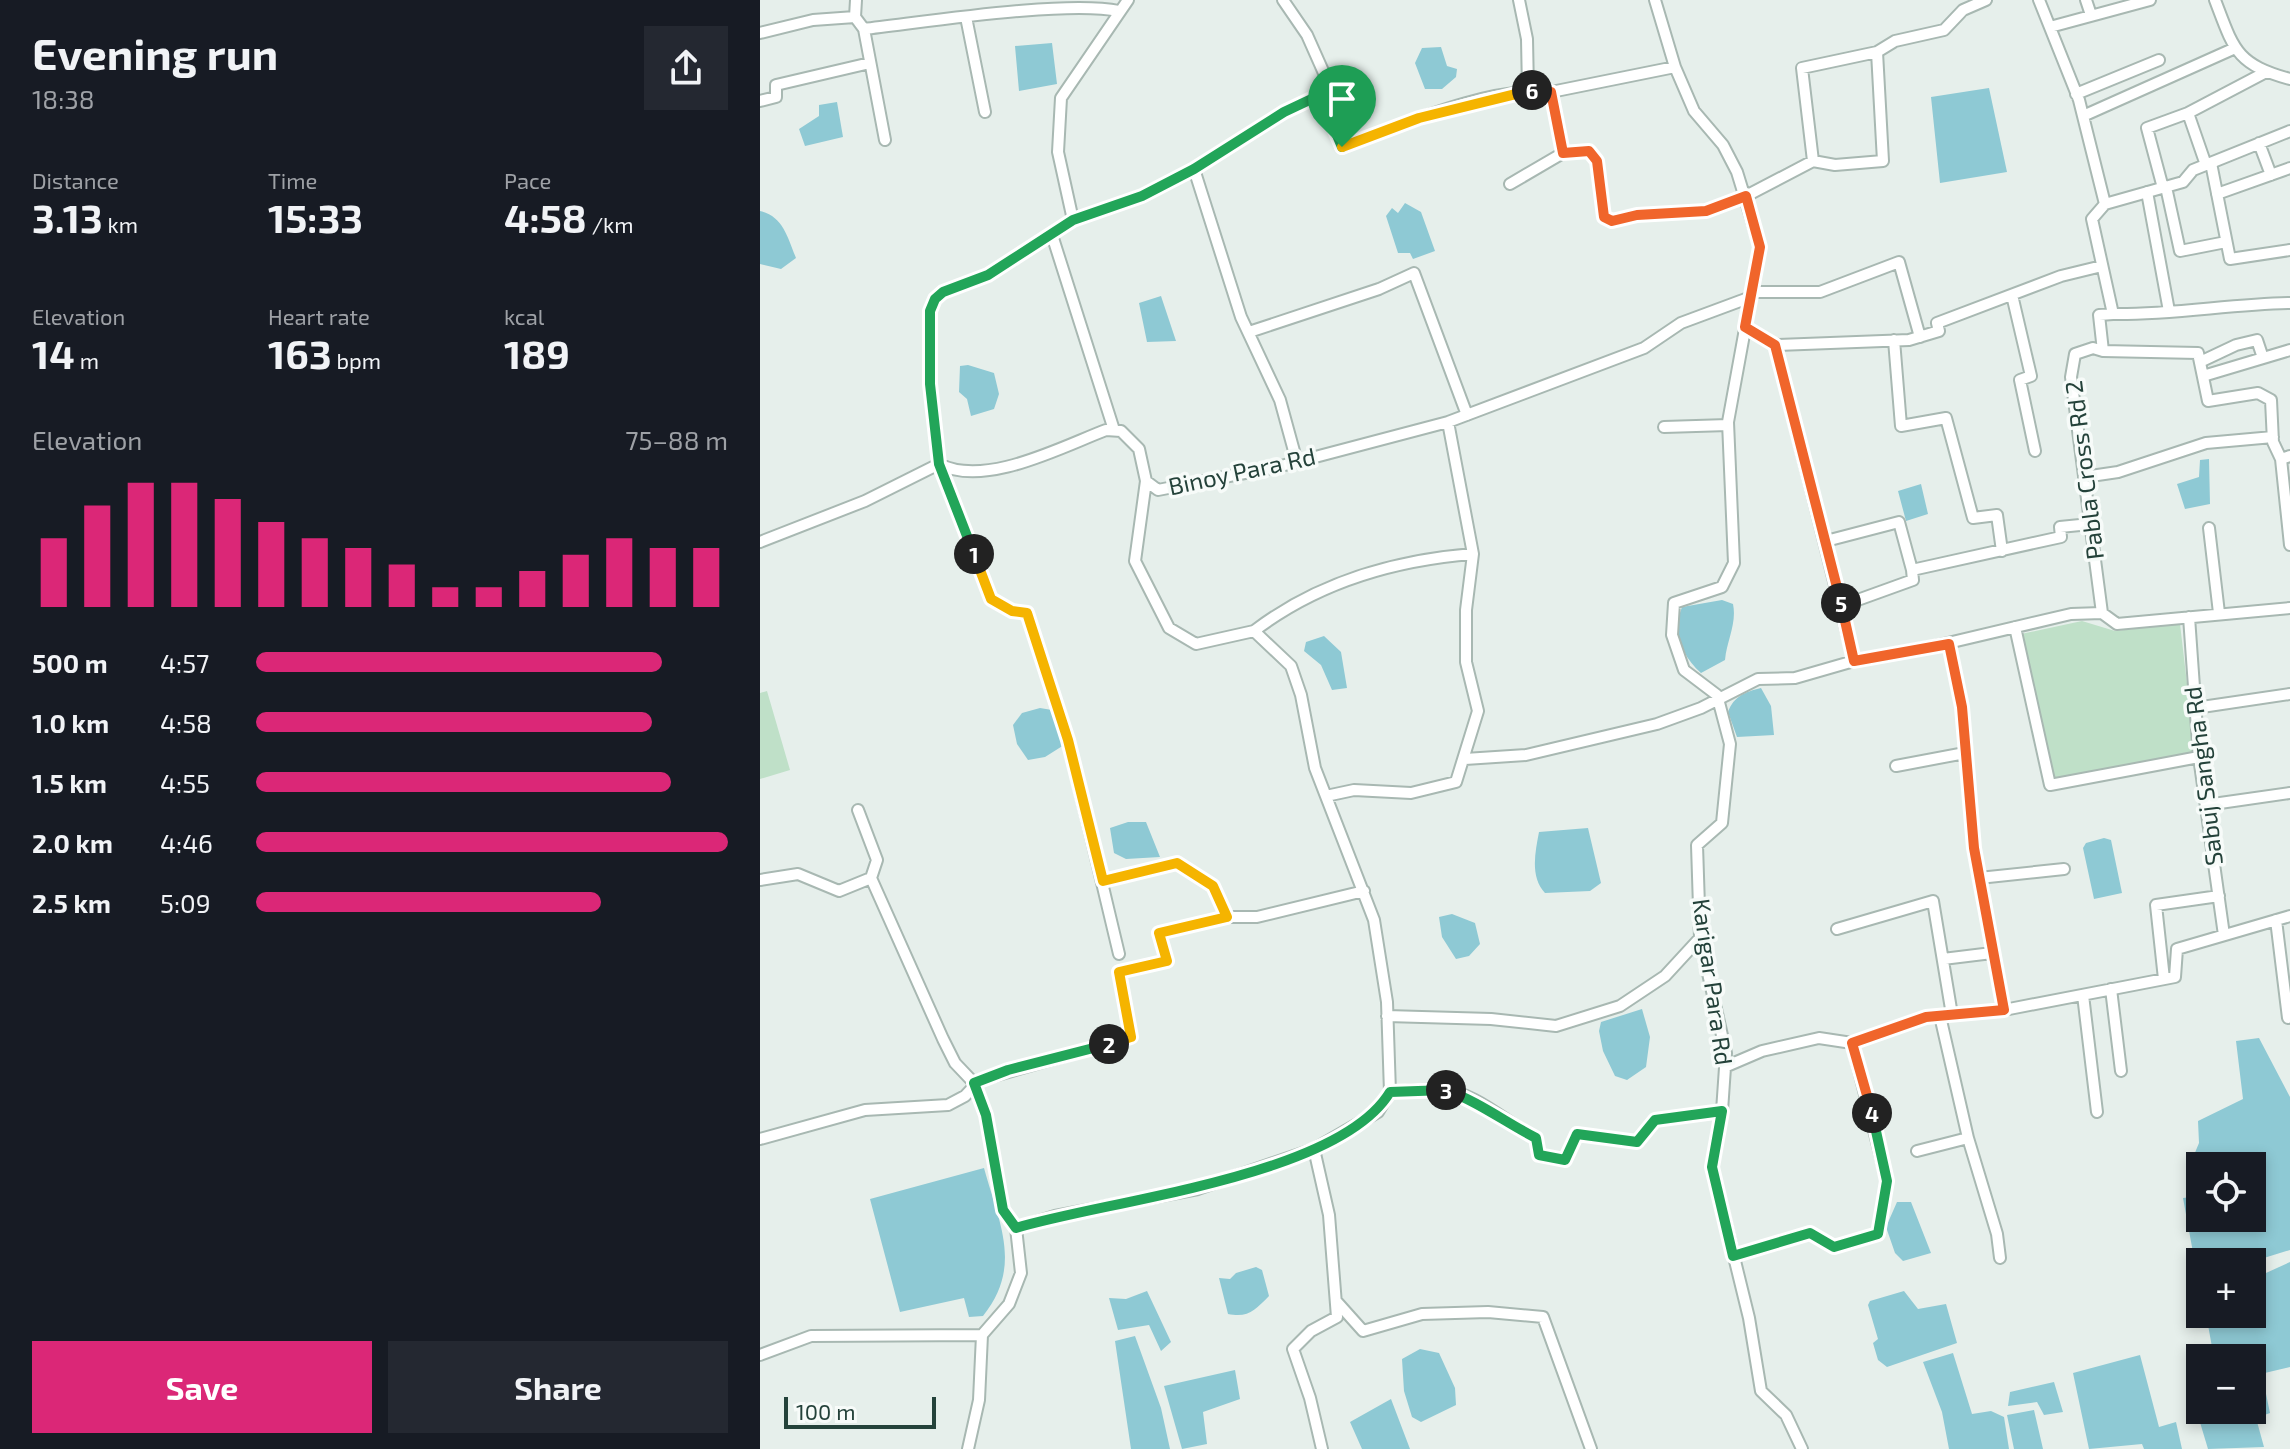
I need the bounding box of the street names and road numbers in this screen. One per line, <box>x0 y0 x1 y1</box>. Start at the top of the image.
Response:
street label: Pabla Cross Rd 2 <box>2058 379 2109 561</box>
street label: Binoy Para Rd <box>1165 441 1318 500</box>
street label: Sabuj Sangha Rd <box>2177 685 2228 867</box>
street label: Karigar Para Rd <box>1687 897 1740 1067</box>

